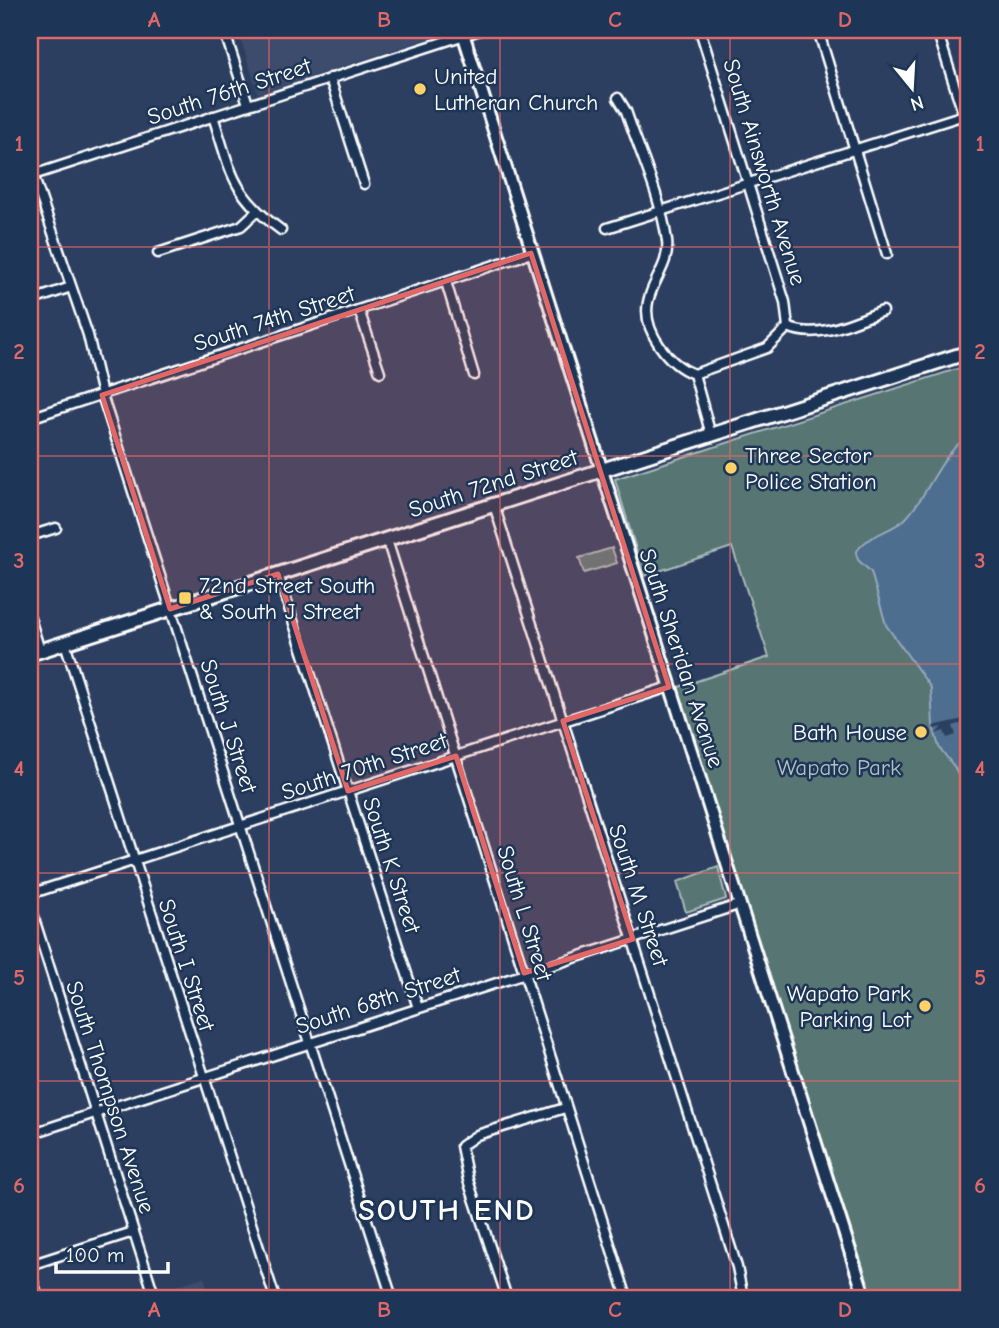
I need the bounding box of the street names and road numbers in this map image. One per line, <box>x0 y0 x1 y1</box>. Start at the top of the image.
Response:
street label: South 76th Street <box>144 52 316 131</box>
street label: South Ainsworth Avenue <box>717 56 812 289</box>
street label: South 74th Street <box>190 279 359 357</box>
street label: South 72nd Street <box>405 443 583 524</box>
street label: South Sheridan Avenue <box>633 545 730 771</box>
street label: South J Street <box>194 656 263 798</box>
street label: South 70th Street <box>278 727 452 806</box>
street label: South K Street <box>357 794 427 938</box>
street label: South M Street <box>603 821 675 971</box>
street label: South L Street <box>491 842 558 985</box>
street label: South I Street <box>152 896 221 1036</box>
street label: South 68th Street <box>292 961 465 1040</box>
street label: South Thompson Avenue <box>60 977 161 1217</box>

